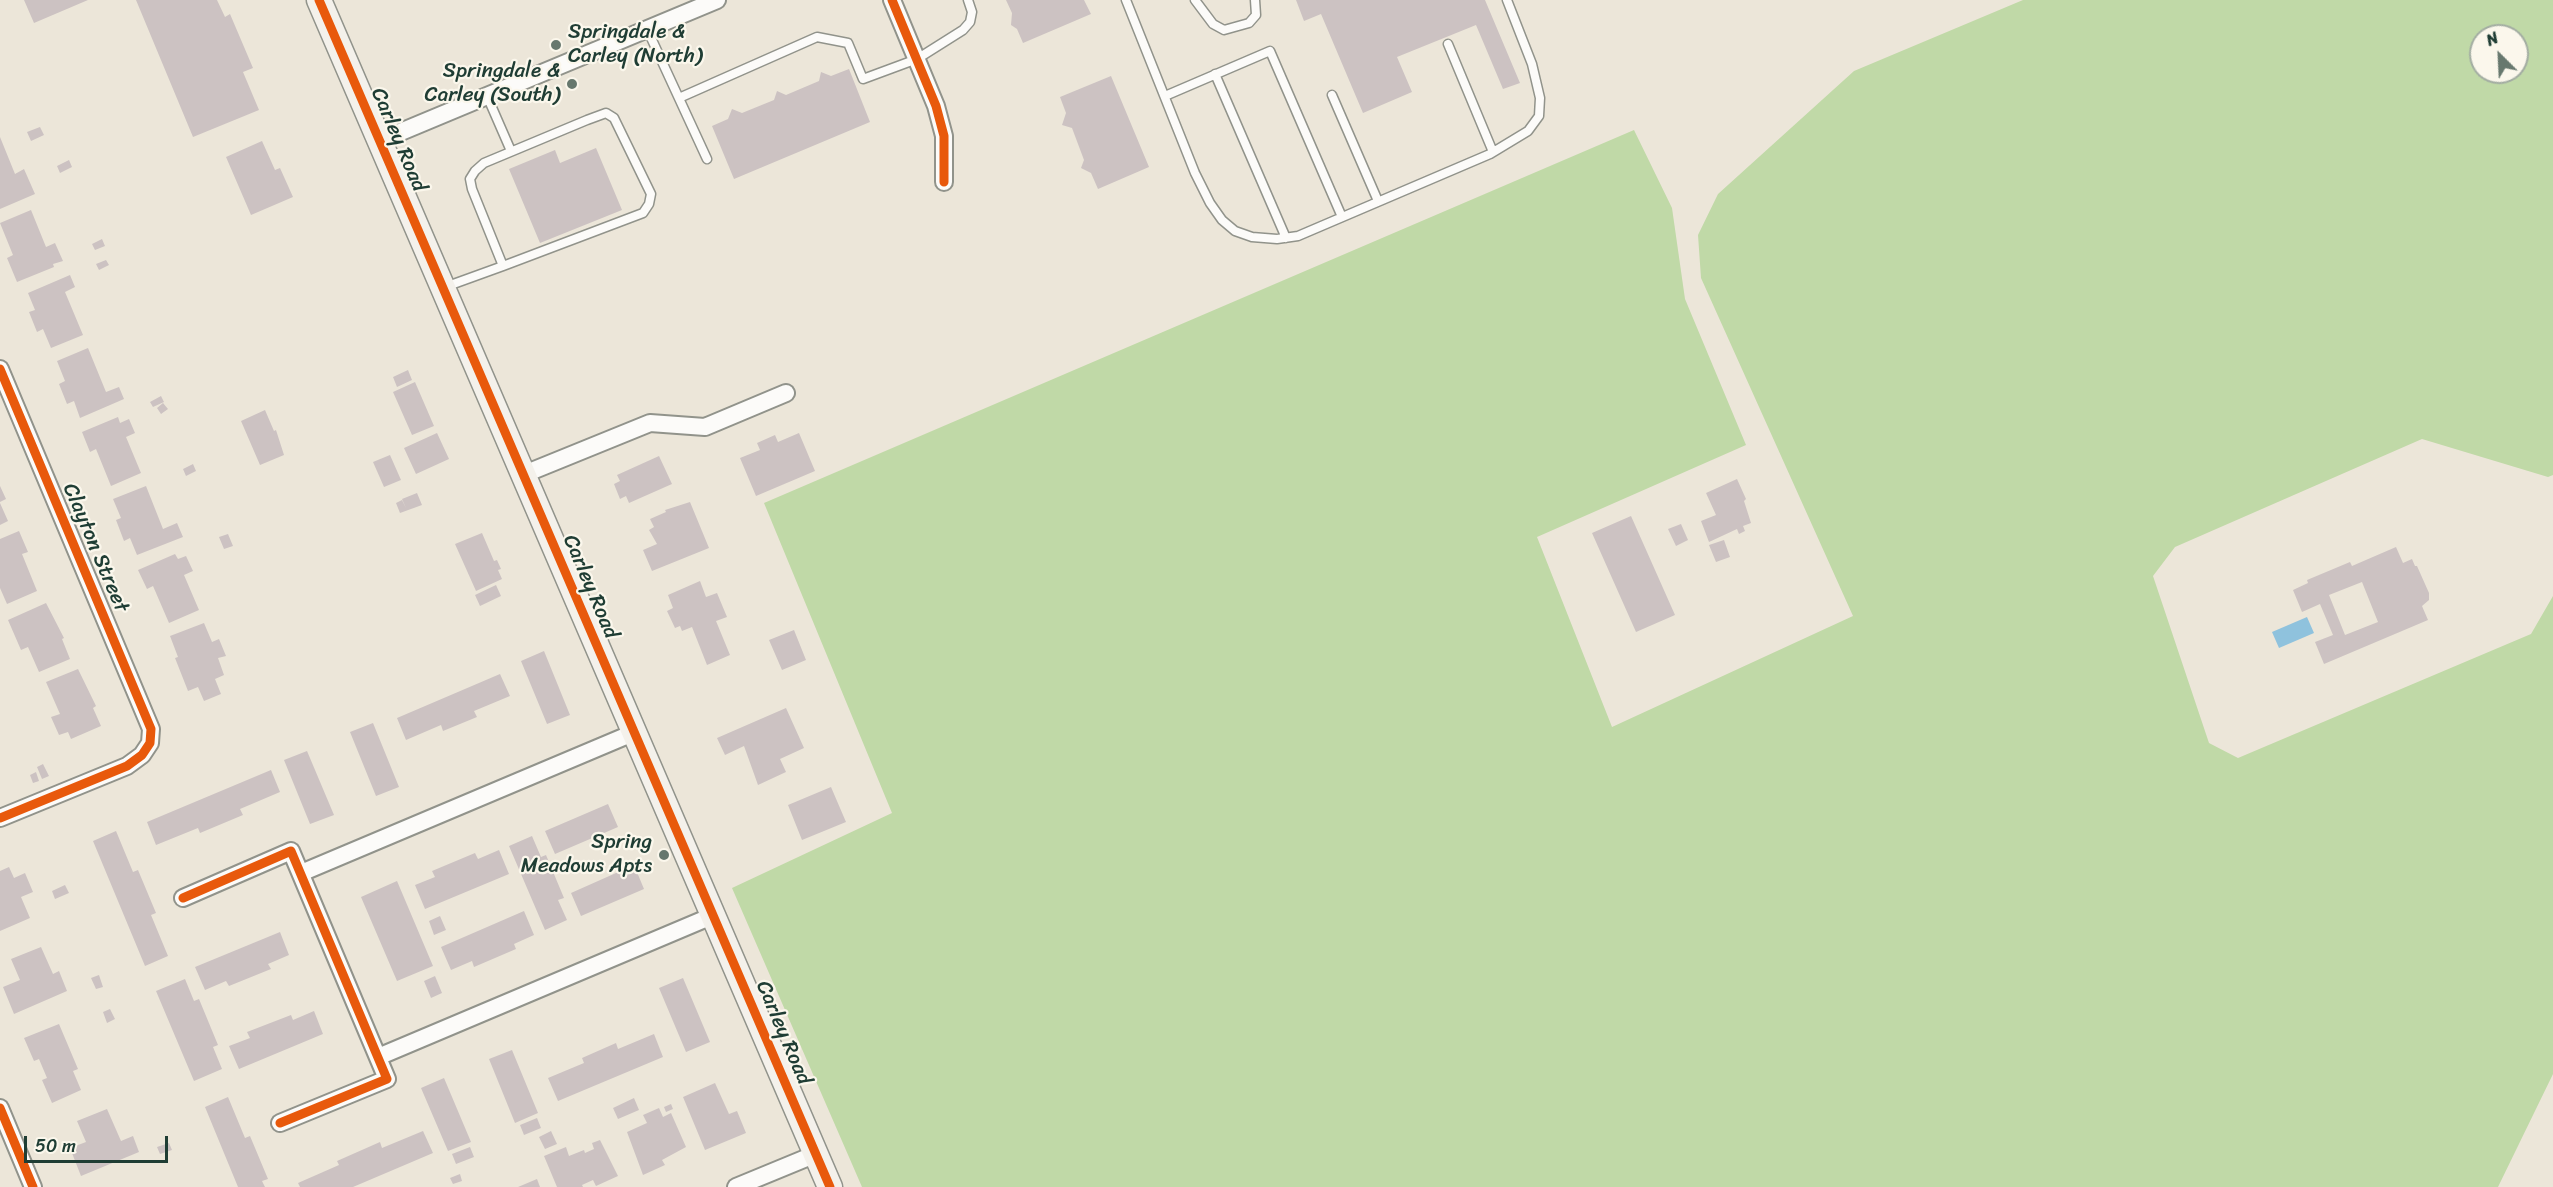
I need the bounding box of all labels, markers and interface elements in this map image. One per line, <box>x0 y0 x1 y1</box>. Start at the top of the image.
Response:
place label: Springdale & Carley (North) <box>568 20 702 70</box>
text: N <box>2481 23 2503 54</box>
north arrow <box>2469 24 2529 84</box>
marker: Springdale & Carley (North) <box>549 38 563 52</box>
place label: Springdale & Carley (South) <box>425 59 560 109</box>
marker: Springdale & Carley (South) <box>565 77 579 91</box>
street label: Carley Road <box>365 84 431 196</box>
street label: Clayton Street <box>57 480 133 616</box>
street label: Carley Road <box>557 531 623 643</box>
place label: Spring Meadows Apts <box>521 830 652 880</box>
marker: Spring Meadows Apts <box>657 848 671 862</box>
street label: Carley Road <box>750 977 816 1089</box>
scale bar <box>27 1124 171 1162</box>
text: 50 m <box>35 1130 76 1162</box>

